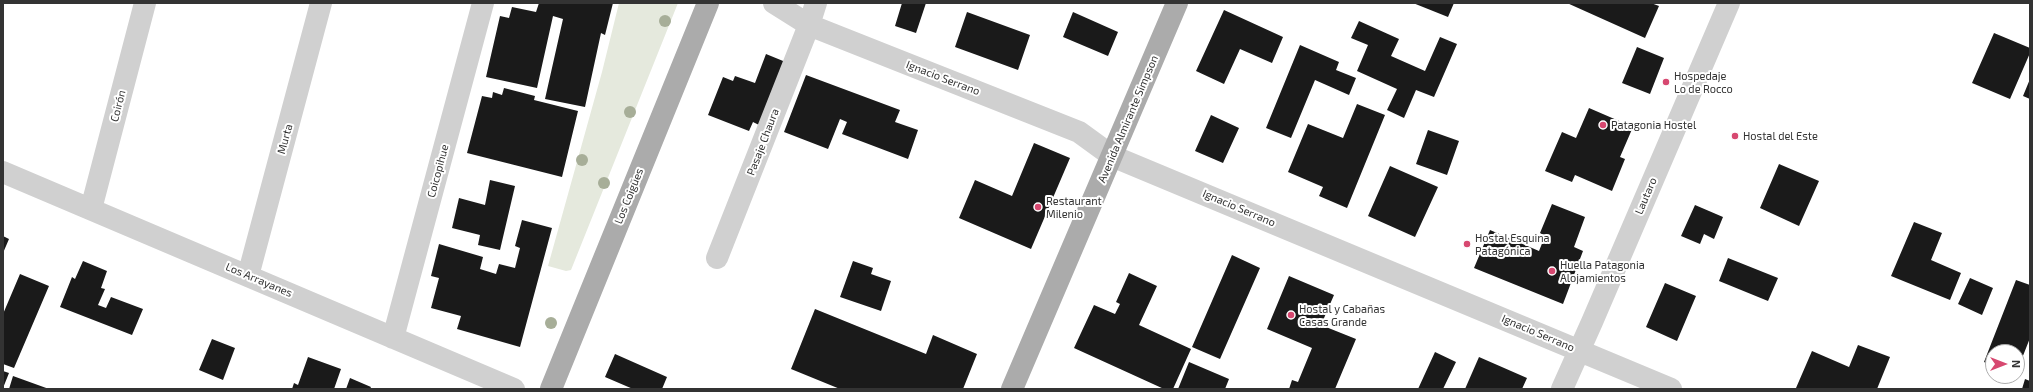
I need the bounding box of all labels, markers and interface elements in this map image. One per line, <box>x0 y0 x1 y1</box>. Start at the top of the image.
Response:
street label: Avenida Almirante Simpson <box>1095 53 1161 185</box>
street label: Ignacio Serrano <box>904 58 982 98</box>
place label: Hospedaje Lo de Rocco <box>1674 69 1733 95</box>
marker: Hospedaje Lo de Rocco <box>1661 77 1671 87</box>
street label: Coirón <box>108 89 128 123</box>
street label: Pasaje Chaura <box>744 107 782 177</box>
place label: Patagonia Hostel <box>1611 118 1696 132</box>
marker: Patagonia Hostel <box>1598 120 1608 130</box>
street label: Murta <box>275 123 295 155</box>
place label: Hostal del Este <box>1743 129 1818 143</box>
marker: Hostal del Este <box>1730 131 1740 141</box>
street label: Coicopihue <box>425 143 451 199</box>
street label: Los Coigües <box>612 166 646 226</box>
street label: Lautaro <box>1632 176 1660 216</box>
street label: Ignacio Serrano <box>1201 187 1277 229</box>
place label: Restaurant Milenio <box>1046 194 1102 220</box>
marker: Restaurant Milenio <box>1033 202 1043 212</box>
place label: Hostal Esquina Patagónica <box>1475 231 1550 257</box>
marker: Hostal Esquina Patagónica <box>1462 239 1472 249</box>
place label: Huella Patagonia Alojamientos <box>1560 258 1645 284</box>
street label: Los Arrayanes <box>224 260 294 300</box>
marker: Huella Patagonia Alojamientos <box>1547 266 1557 276</box>
place label: Hostal y Cabañas Casas Grande <box>1299 302 1385 328</box>
marker: Hostal y Cabañas Casas Grande <box>1286 310 1296 320</box>
street label: Ignacio Serrano <box>1500 312 1576 354</box>
north arrow <box>1985 344 2025 384</box>
text: N <box>2010 360 2023 368</box>

